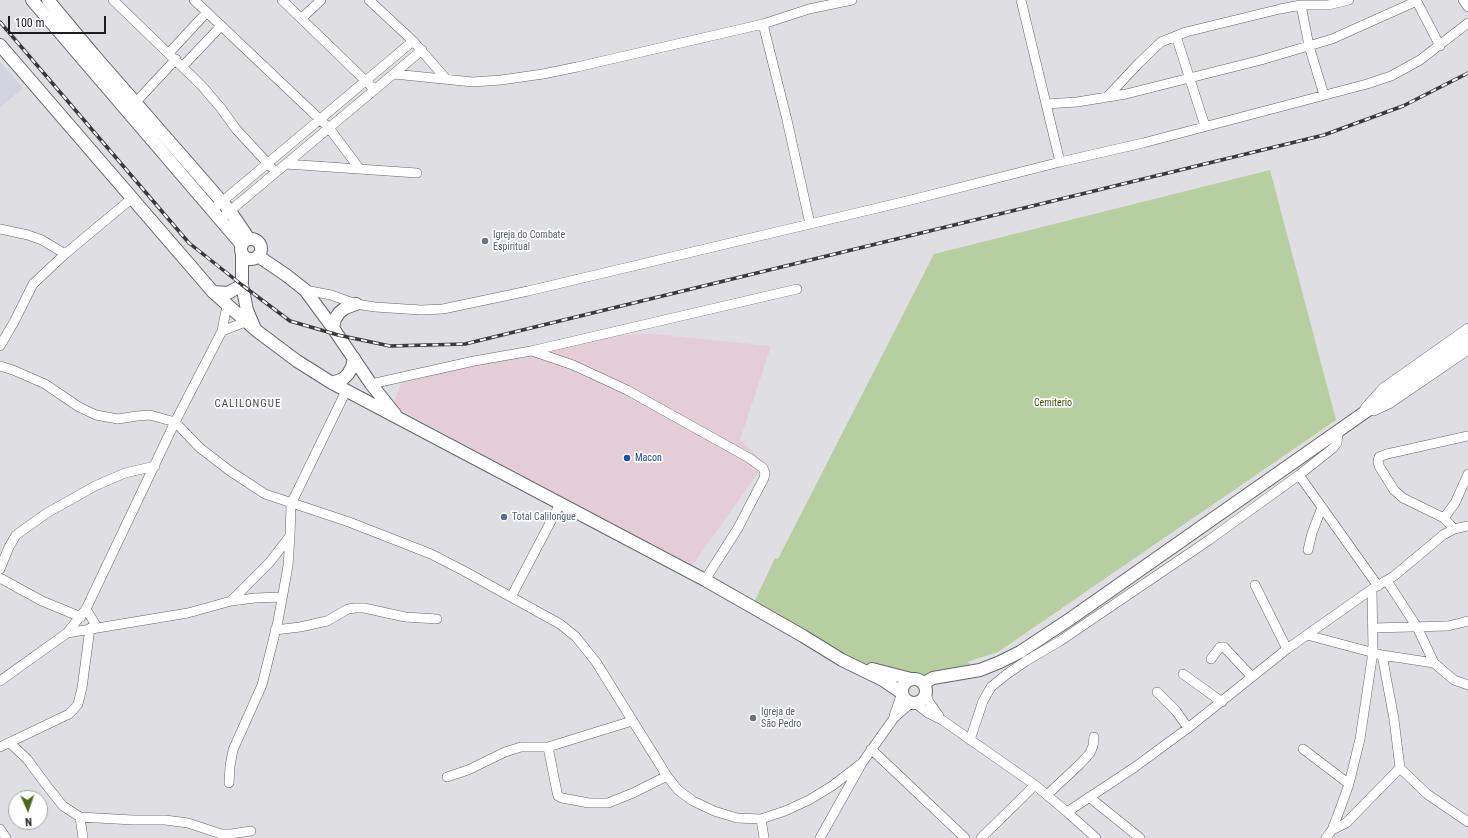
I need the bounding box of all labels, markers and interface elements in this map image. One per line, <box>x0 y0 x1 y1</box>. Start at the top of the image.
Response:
scale bar <box>10 8 108 34</box>
text: 100 m <box>15 16 45 30</box>
place label: Igreja do Combate Espiritual <box>493 229 565 252</box>
marker: Igreja do Combate Espiritual <box>480 236 490 246</box>
district label: CALILONGUE <box>214 397 282 411</box>
park label: Cemiterio <box>1034 397 1072 409</box>
place label: Macon <box>635 452 662 464</box>
marker: Macon <box>622 453 632 463</box>
place label: Total Calilongue <box>512 511 576 523</box>
marker: Total Calilongue <box>499 512 509 522</box>
place label: Igreja de São Pedro <box>761 706 801 730</box>
marker: Igreja de São Pedro <box>748 713 758 723</box>
north arrow <box>8 790 48 830</box>
text: N <box>25 815 32 828</box>

